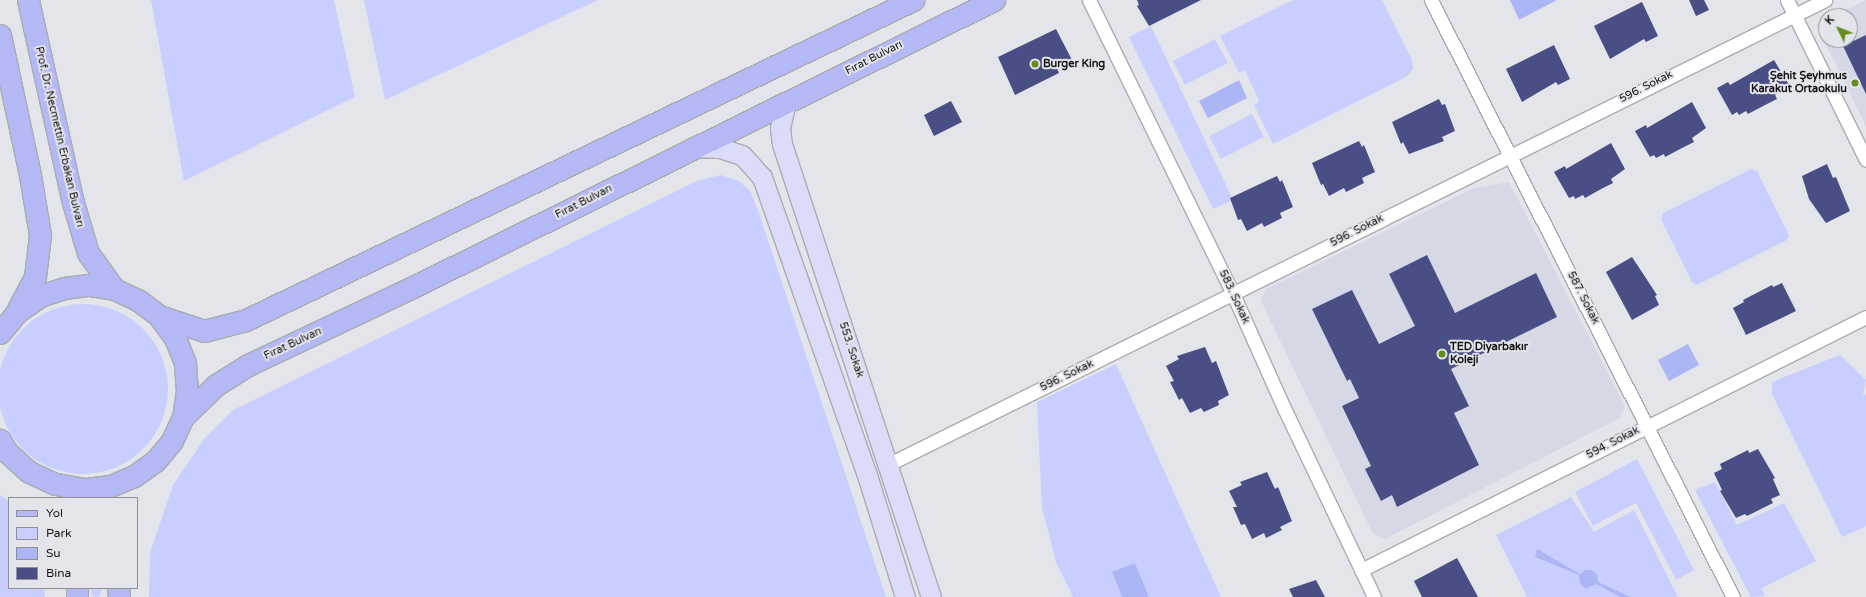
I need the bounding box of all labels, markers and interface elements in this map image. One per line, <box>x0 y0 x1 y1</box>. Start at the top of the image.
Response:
north arrow <box>1818 8 1858 48</box>
text: K <box>1822 13 1837 27</box>
street label: Fırat Bulvarı <box>843 38 905 78</box>
street label: Prof. Dr. Necmettin Erbakan Bulvarı <box>32 45 86 229</box>
place label: Burger King <box>1043 57 1105 71</box>
marker: Burger King <box>1030 59 1040 69</box>
street label: 596. Sokak <box>1617 68 1675 106</box>
place label: Şehit Şeyhmus Karakut Ortaokulu <box>1751 70 1847 96</box>
marker: Şehit Şeyhmus Karakut Ortaokulu <box>1850 78 1860 88</box>
street label: Fırat Bulvarı <box>553 182 615 222</box>
street label: 596. Sokak <box>1328 212 1386 250</box>
street label: 583. Sokak <box>1216 268 1252 326</box>
street label: 587. Sokak <box>1564 269 1602 327</box>
street label: 553. Sokak <box>836 320 866 380</box>
street label: Fırat Bulvarı <box>262 325 324 363</box>
place label: TED Diyarbakır Koleji <box>1450 341 1528 367</box>
marker: TED Diyarbakır Koleji <box>1437 349 1447 359</box>
street label: 596. Sokak <box>1038 357 1096 395</box>
street label: 594. Sokak <box>1584 424 1642 462</box>
legend <box>8 497 138 589</box>
text: Yol <box>46 506 63 520</box>
text: Park <box>46 526 72 540</box>
text: Su <box>46 546 61 560</box>
text: Bina <box>46 566 71 580</box>

